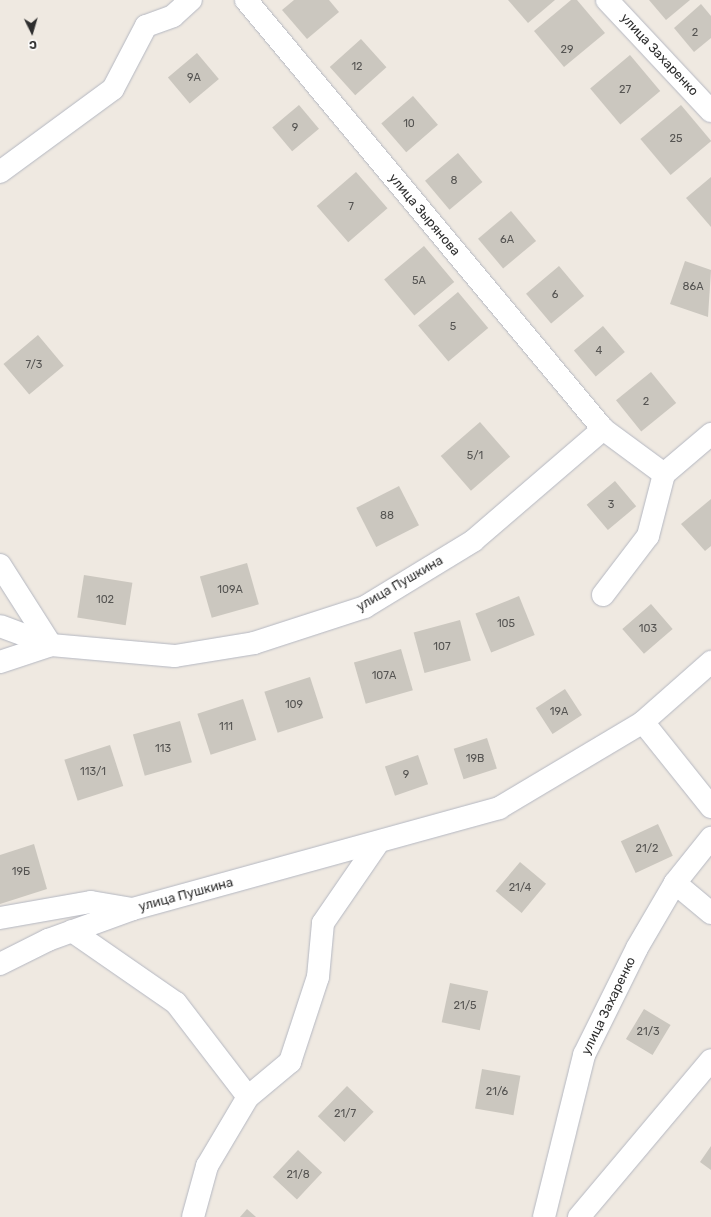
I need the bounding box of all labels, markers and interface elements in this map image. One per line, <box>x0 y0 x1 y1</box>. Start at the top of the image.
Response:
street label: улица Захаренко <box>617 11 701 99</box>
north arrow <box>12 12 52 52</box>
house number: 2 <box>692 26 698 40</box>
text: С <box>29 38 38 51</box>
house number: 29 <box>561 43 573 57</box>
house number: 12 <box>351 60 363 74</box>
house number: 9А <box>187 71 201 85</box>
house number: 27 <box>619 83 631 97</box>
house number: 10 <box>403 117 415 131</box>
house number: 9 <box>292 121 298 135</box>
house number: 25 <box>670 132 682 146</box>
street label: улица Зырянова <box>385 171 463 259</box>
house number: 8 <box>451 174 457 188</box>
house number: 7 <box>348 200 354 214</box>
house number: 6А <box>500 233 514 247</box>
house number: 5А <box>412 274 426 288</box>
house number: 86А <box>683 280 703 294</box>
house number: 6 <box>552 288 558 302</box>
house number: 5 <box>450 320 456 334</box>
house number: 4 <box>596 344 602 358</box>
house number: 7/3 <box>26 358 42 372</box>
house number: 2 <box>643 395 649 409</box>
house number: 5/1 <box>467 449 483 463</box>
house number: 3 <box>608 498 614 512</box>
house number: 88 <box>380 509 394 523</box>
street label: улица Пушкина <box>354 553 446 615</box>
house number: 109А <box>217 583 243 597</box>
house number: 102 <box>96 593 114 607</box>
house number: 105 <box>497 617 515 631</box>
house number: 103 <box>639 622 657 636</box>
house number: 107 <box>433 640 451 654</box>
house number: 107А <box>372 669 396 683</box>
house number: 109 <box>285 698 303 712</box>
house number: 19А <box>550 705 568 719</box>
house number: 111 <box>219 720 233 734</box>
house number: 113 <box>155 742 171 756</box>
house number: 19В <box>466 752 484 766</box>
house number: 113/1 <box>80 765 106 779</box>
house number: 9 <box>403 768 409 782</box>
house number: 21/2 <box>636 842 658 856</box>
house number: 19Б <box>12 865 30 879</box>
street label: улица Пушкина <box>137 875 235 915</box>
house number: 21/4 <box>509 881 531 895</box>
street label: улица Захаренко <box>579 954 639 1058</box>
house number: 21/5 <box>454 999 476 1013</box>
house number: 21/3 <box>636 1025 660 1039</box>
house number: 21/6 <box>486 1085 508 1099</box>
house number: 21/7 <box>334 1107 356 1121</box>
house number: 21/8 <box>286 1168 310 1182</box>

